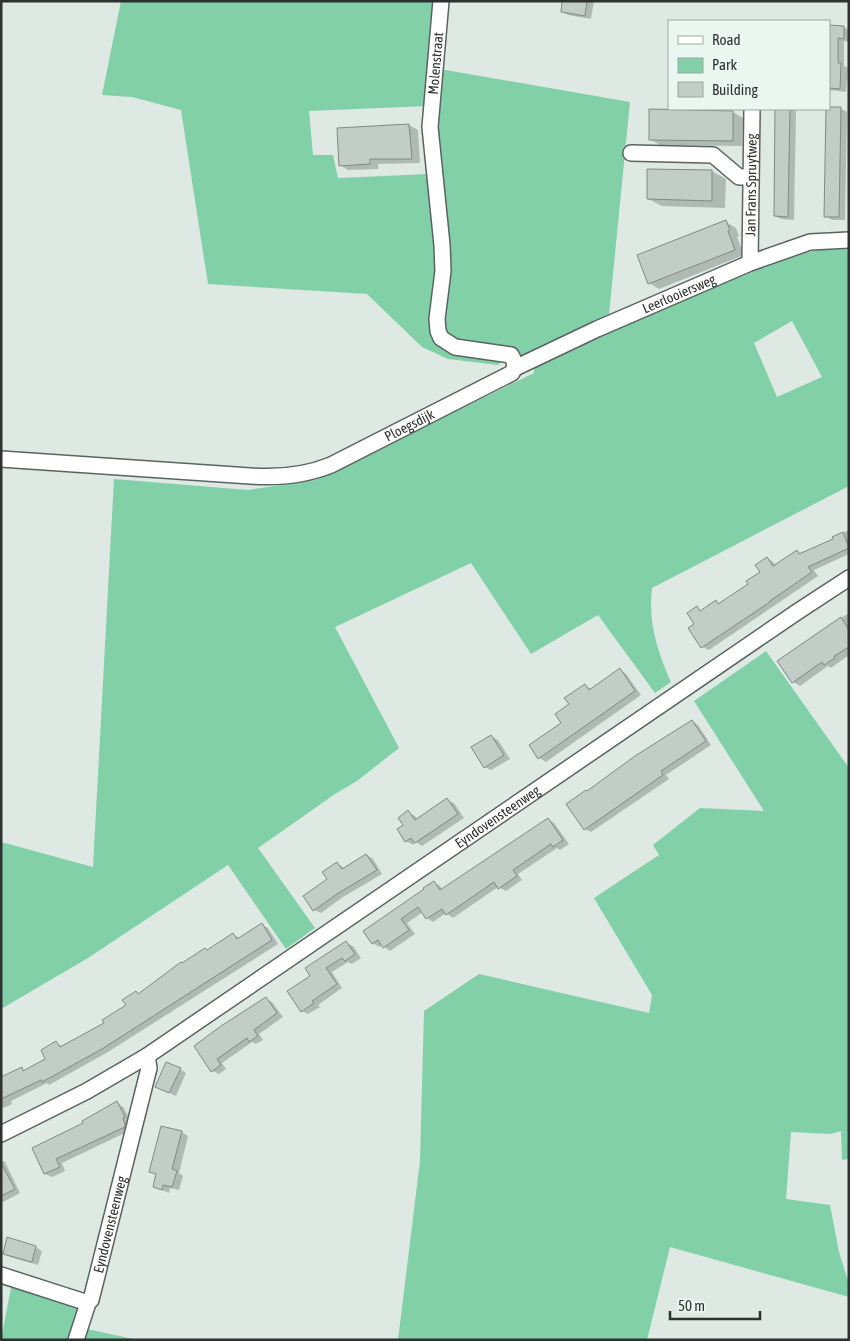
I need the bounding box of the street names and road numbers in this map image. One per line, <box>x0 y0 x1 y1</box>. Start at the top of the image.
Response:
street label: Molenstraat <box>425 31 446 95</box>
street label: Jan Frans Spruytweg <box>742 133 760 237</box>
street label: Leerlooiersweg <box>640 271 718 317</box>
street label: Ploegsdijk <box>382 406 437 444</box>
street label: Eyndovensteenweg <box>452 782 543 851</box>
street label: Eyndovensteenweg <box>90 1174 130 1275</box>

